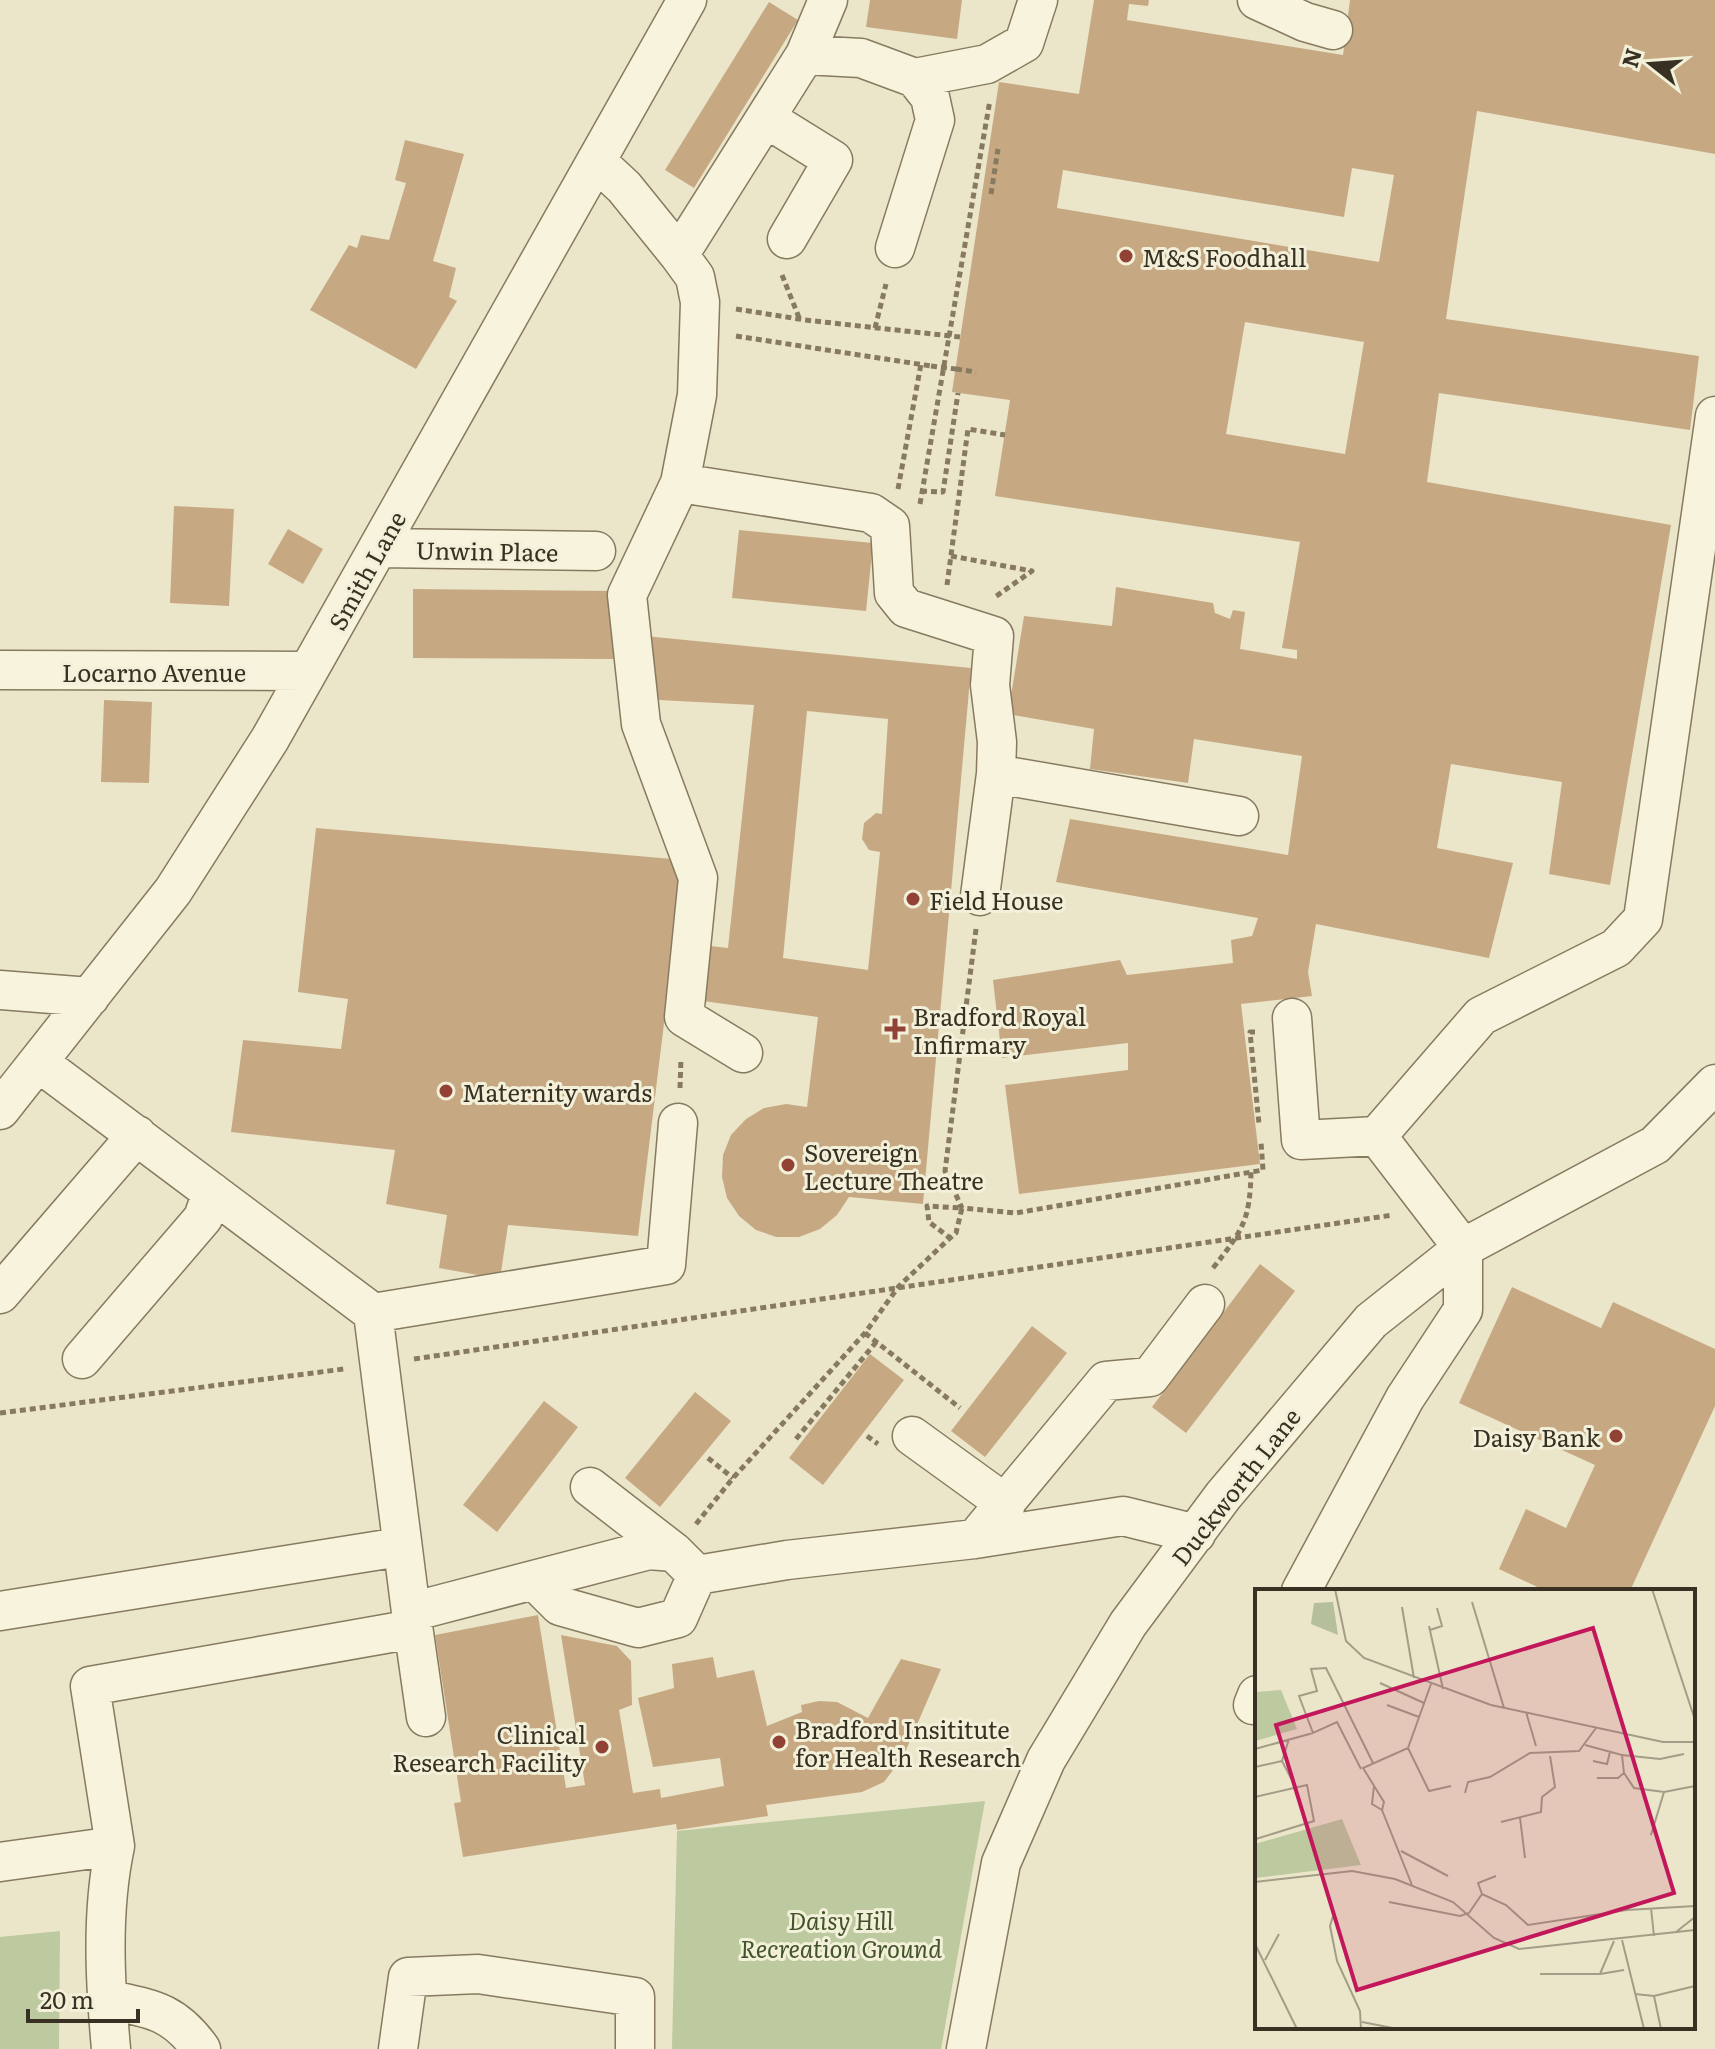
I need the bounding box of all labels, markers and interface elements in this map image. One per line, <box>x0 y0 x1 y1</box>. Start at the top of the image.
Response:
north arrow <box>1611 24 1691 104</box>
text: N <box>1612 44 1649 71</box>
place label: M&S Foodhall <box>1142 239 1306 274</box>
marker: M&S Foodhall <box>1117 247 1135 265</box>
street label: Smith Lane <box>319 504 413 636</box>
street label: Unwin Place <box>415 531 559 569</box>
street label: Locarno Avenue <box>62 654 246 689</box>
place label: Field House <box>929 882 1063 917</box>
marker: Field House <box>904 890 922 908</box>
place label: Bradford Royal Infirmary <box>913 998 1086 1061</box>
marker: Bradford Royal Infirmary <box>884 1018 906 1040</box>
place label: Maternity wards <box>462 1074 652 1109</box>
marker: Maternity wards <box>437 1082 455 1100</box>
place label: Sovereign Lecture Theatre <box>804 1134 984 1197</box>
marker: Sovereign Lecture Theatre <box>779 1156 797 1174</box>
street label: Duckworth Lane <box>1162 1400 1308 1572</box>
place label: Daisy Bank <box>1472 1419 1600 1454</box>
marker: Daisy Bank <box>1607 1427 1625 1445</box>
inset map <box>1255 1589 1695 2029</box>
place label: Bradford Insititute for Health Research <box>795 1711 1021 1774</box>
place label: Clinical Research Facility <box>392 1716 586 1779</box>
marker: Bradford Insititute for Health Research <box>770 1733 788 1751</box>
marker: Clinical Research Facility <box>593 1738 611 1756</box>
park label: Daisy Hill Recreation Ground <box>740 1902 942 1965</box>
scale bar <box>28 1973 138 2023</box>
text: 20 m <box>40 1981 94 2016</box>

